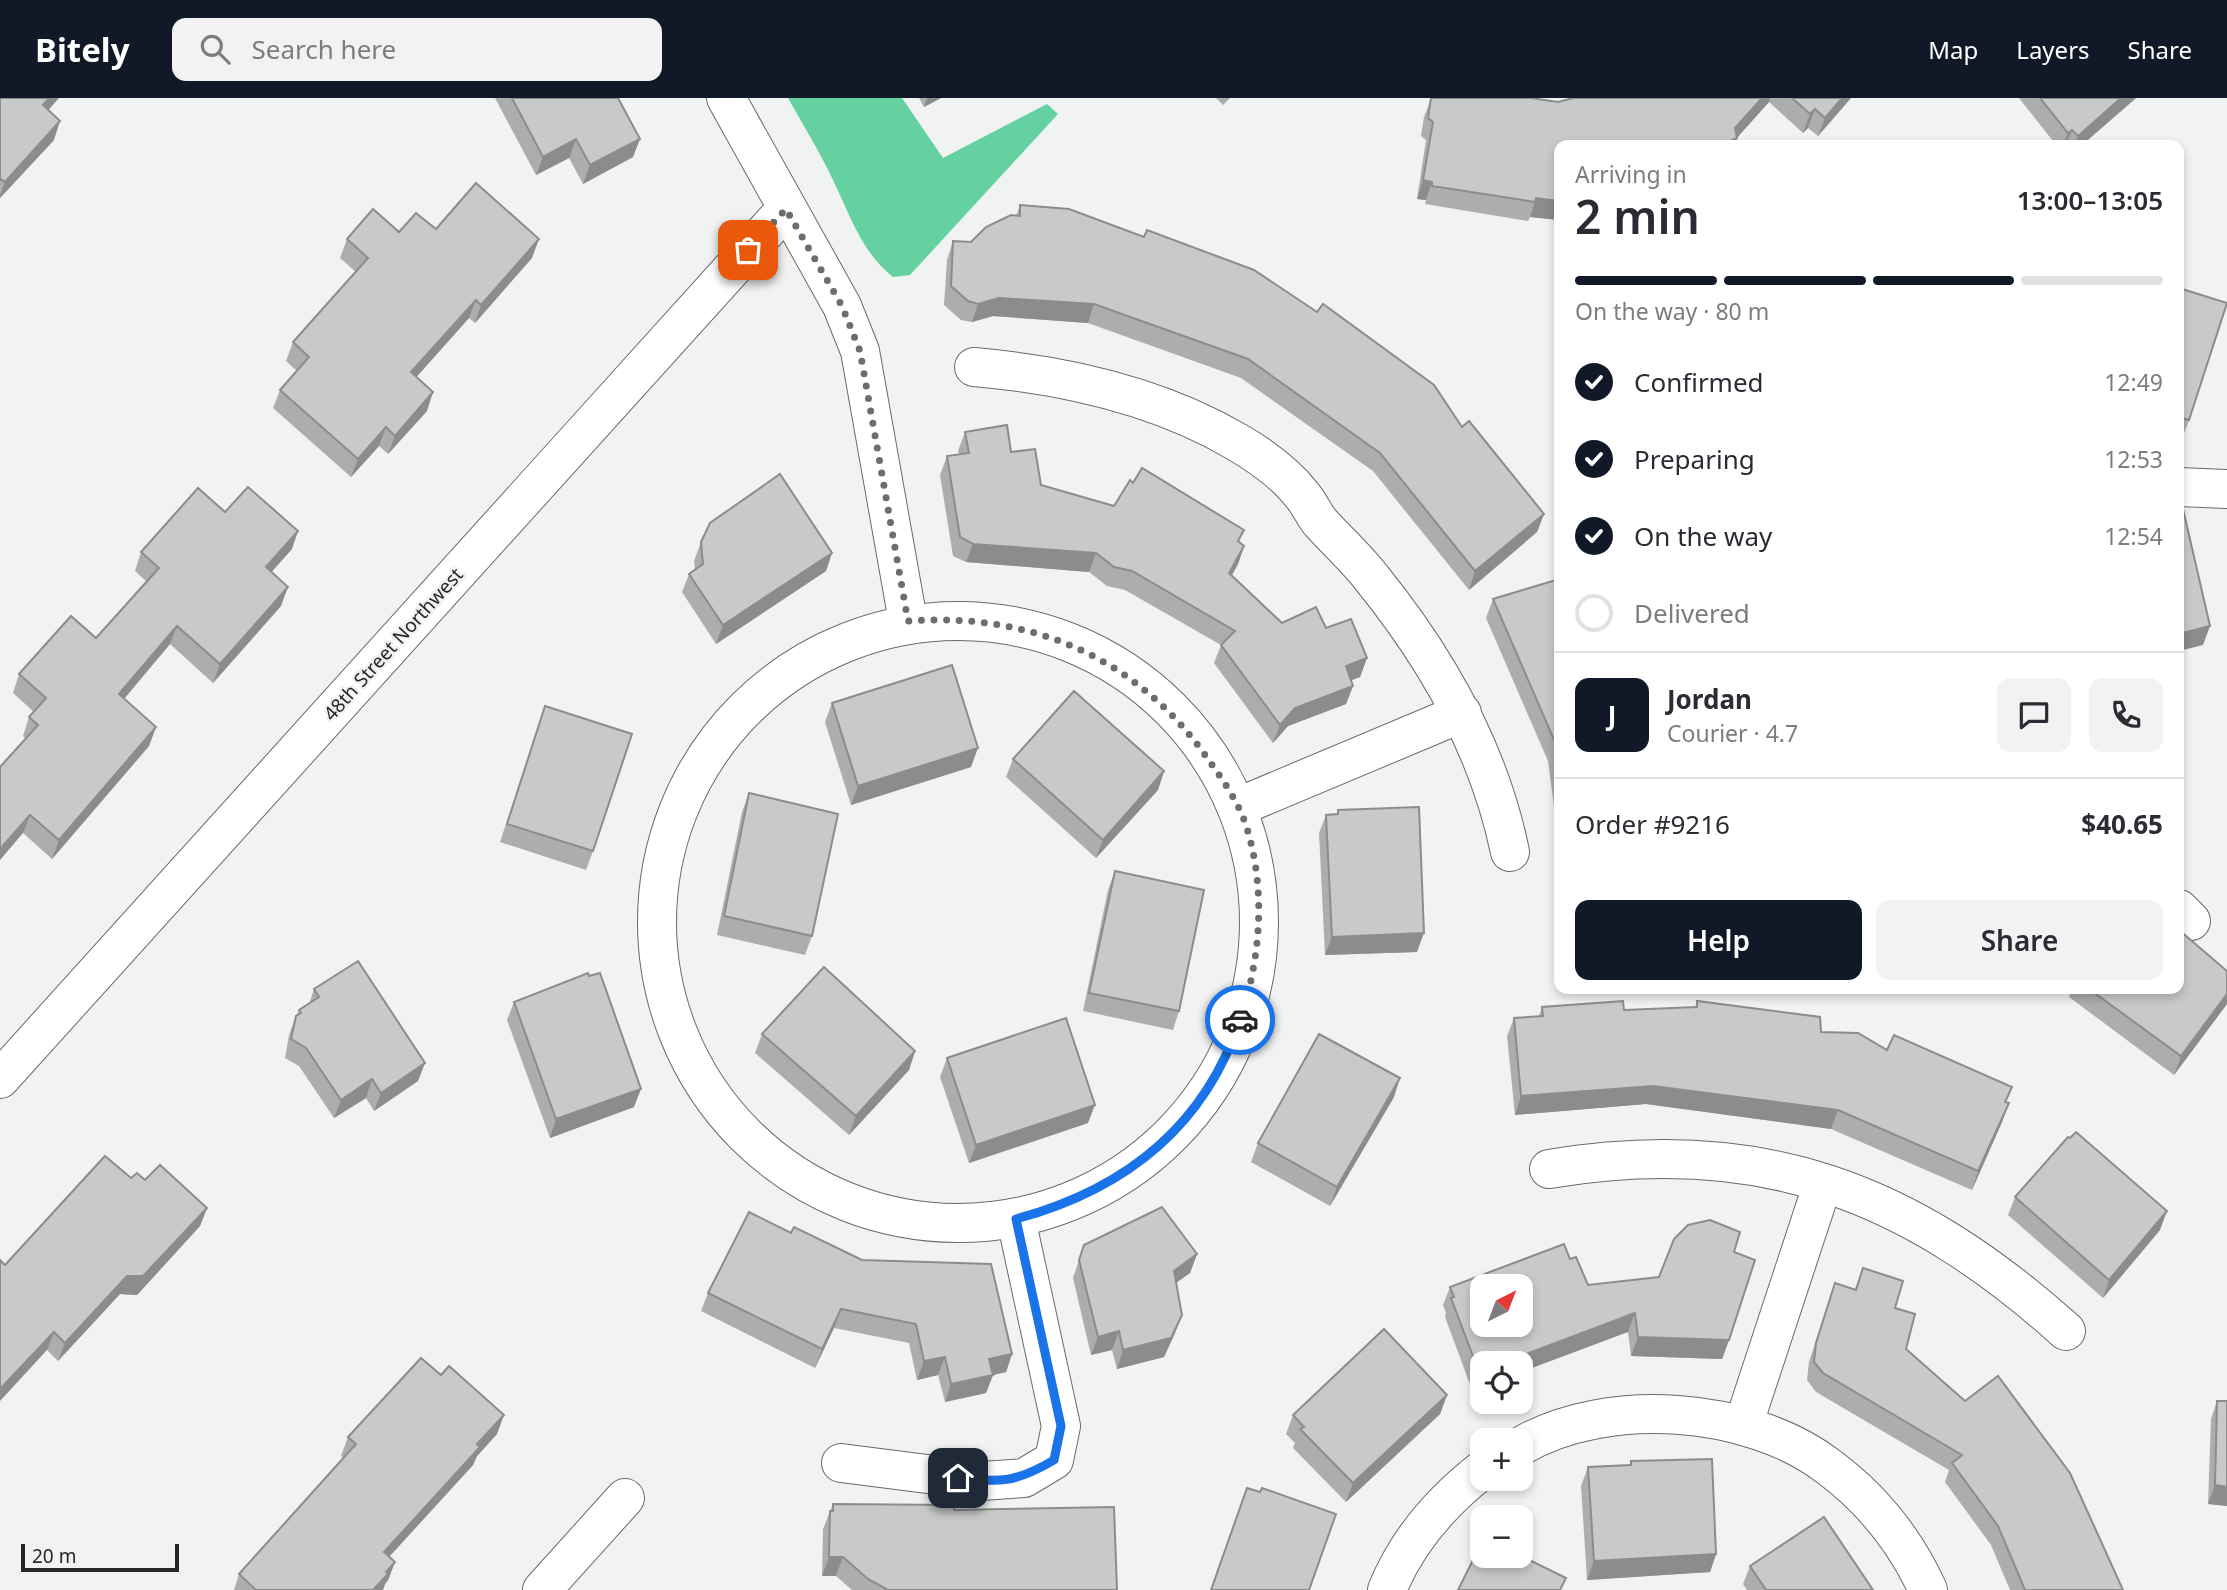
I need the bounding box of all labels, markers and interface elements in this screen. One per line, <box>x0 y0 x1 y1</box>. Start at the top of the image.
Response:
search box <box>172 18 662 81</box>
text: Bitely <box>35 27 130 72</box>
icon: search <box>196 30 234 68</box>
text: Search here <box>252 31 396 67</box>
text: Map <box>1928 33 1978 66</box>
text: Layers <box>2016 33 2090 66</box>
text: Share <box>2128 33 2192 66</box>
text: Arriving in <box>1575 158 1687 190</box>
text: 13:00–13:05 <box>2017 182 2163 218</box>
text: 2 min <box>1575 185 1700 247</box>
pin <box>718 220 778 280</box>
icon: bag <box>729 231 767 269</box>
text: On the way · 80 m <box>1575 295 1769 327</box>
icon: check <box>1575 363 1613 401</box>
text: Confirmed <box>1634 364 1764 400</box>
text: 12:49 <box>2104 366 2163 398</box>
icon: check <box>1575 440 1613 478</box>
text: Preparing <box>1634 441 1755 477</box>
text: 12:53 <box>2104 443 2163 475</box>
icon: check <box>1575 517 1613 555</box>
text: On the way <box>1634 518 1772 554</box>
text: 12:54 <box>2104 520 2163 552</box>
street label: 48th Street Northwest <box>317 562 469 726</box>
text: Delivered <box>1634 595 1750 631</box>
button: chat <box>1997 678 2071 752</box>
button: phone <box>2089 678 2163 752</box>
text: Jordan <box>1667 681 1752 717</box>
text: J <box>1608 697 1616 733</box>
text: Courier · 4.7 <box>1667 717 1798 749</box>
text: Order #9216 <box>1575 806 1730 842</box>
text: $40.65 <box>2081 806 2163 842</box>
button: Help <box>1575 900 1862 980</box>
button: Share <box>1876 900 2163 980</box>
courier <box>1205 985 1275 1055</box>
icon: car <box>1221 1001 1259 1039</box>
north arrow <box>1470 1274 1533 1337</box>
map controls <box>1470 1274 1533 1568</box>
button: locate <box>1470 1351 1533 1414</box>
button: + <box>1470 1428 1533 1491</box>
pin <box>928 1448 988 1508</box>
icon: home <box>939 1459 977 1497</box>
button: − <box>1470 1505 1533 1568</box>
scale bar <box>21 1541 178 1573</box>
text: 20 m <box>32 1543 76 1569</box>

